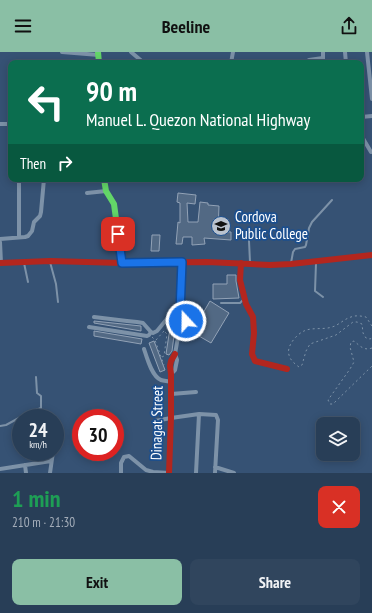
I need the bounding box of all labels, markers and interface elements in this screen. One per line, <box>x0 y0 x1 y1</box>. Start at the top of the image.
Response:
icon: menu <box>12 15 34 37</box>
text: Beeline <box>162 15 210 38</box>
icon: share <box>338 15 360 37</box>
text: 90 m <box>86 72 137 109</box>
icon: left <box>20 76 72 128</box>
text: Manuel L. Quezon National Highway <box>86 108 310 131</box>
icon: right <box>54 152 76 174</box>
text: Then <box>20 154 46 173</box>
place label: Cordova Public College <box>235 207 308 243</box>
school or university icon: Cordova Public College <box>210 215 232 237</box>
pin <box>101 217 135 251</box>
icon: arrive <box>107 223 129 245</box>
position arrow <box>165 300 207 342</box>
street label: Dinagat Street <box>146 386 167 460</box>
speed limit sign: 30 <box>72 409 124 461</box>
text: 24 <box>28 417 48 443</box>
map controls <box>316 417 360 461</box>
button: layers <box>316 417 360 461</box>
text: km/h <box>29 438 47 451</box>
text: 1 min <box>12 483 60 514</box>
button: close <box>318 486 360 528</box>
text: 210 m · 21:30 <box>12 514 75 531</box>
button: Exit <box>12 559 182 605</box>
button: Share <box>190 559 360 605</box>

